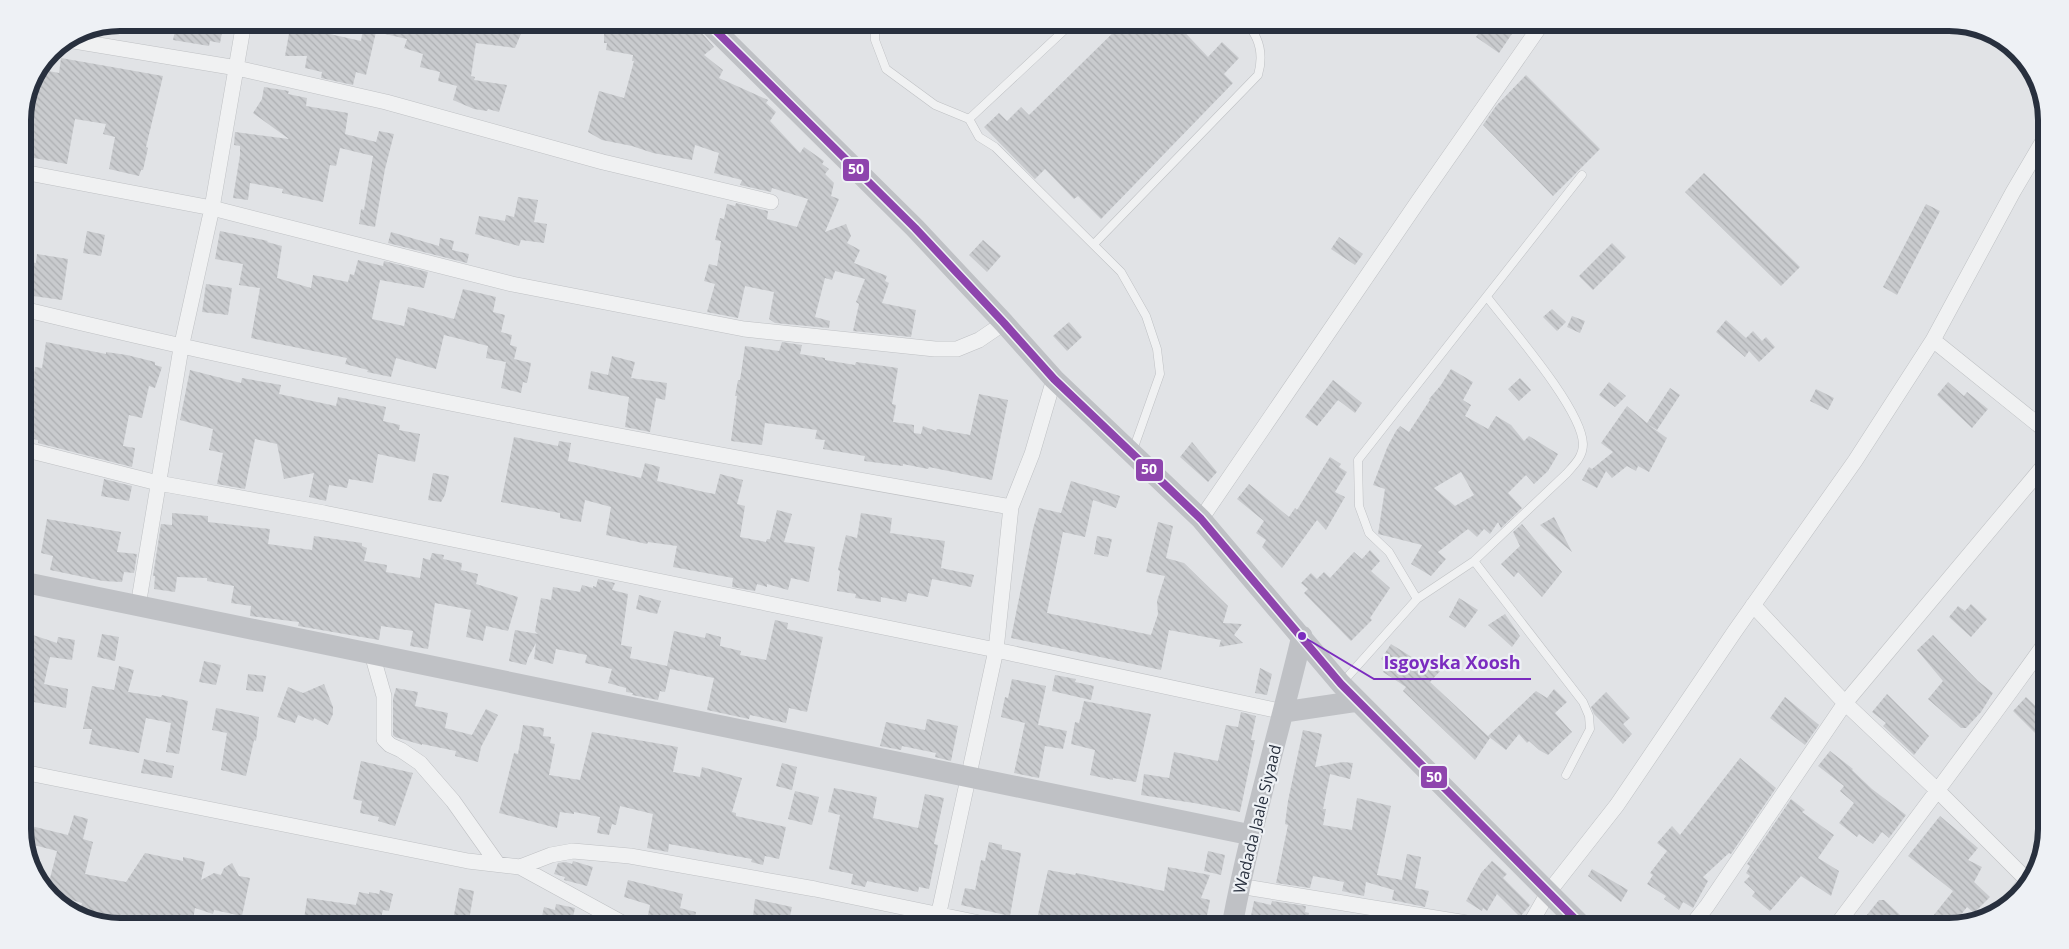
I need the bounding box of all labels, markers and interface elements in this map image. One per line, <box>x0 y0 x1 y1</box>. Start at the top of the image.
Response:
line badge: 50 <box>842 158 870 182</box>
text: 50 <box>848 159 864 178</box>
line badge: 50 <box>1135 458 1164 482</box>
text: 50 <box>1141 459 1157 478</box>
callout: Isgoyska Xoosh <box>1374 646 1531 679</box>
text: Isgoyska Xoosh <box>1383 650 1521 674</box>
street label: Wadada Jaale Siyaad <box>1228 742 1286 896</box>
line badge: 50 <box>1420 765 1448 789</box>
text: 50 <box>1426 767 1442 786</box>

